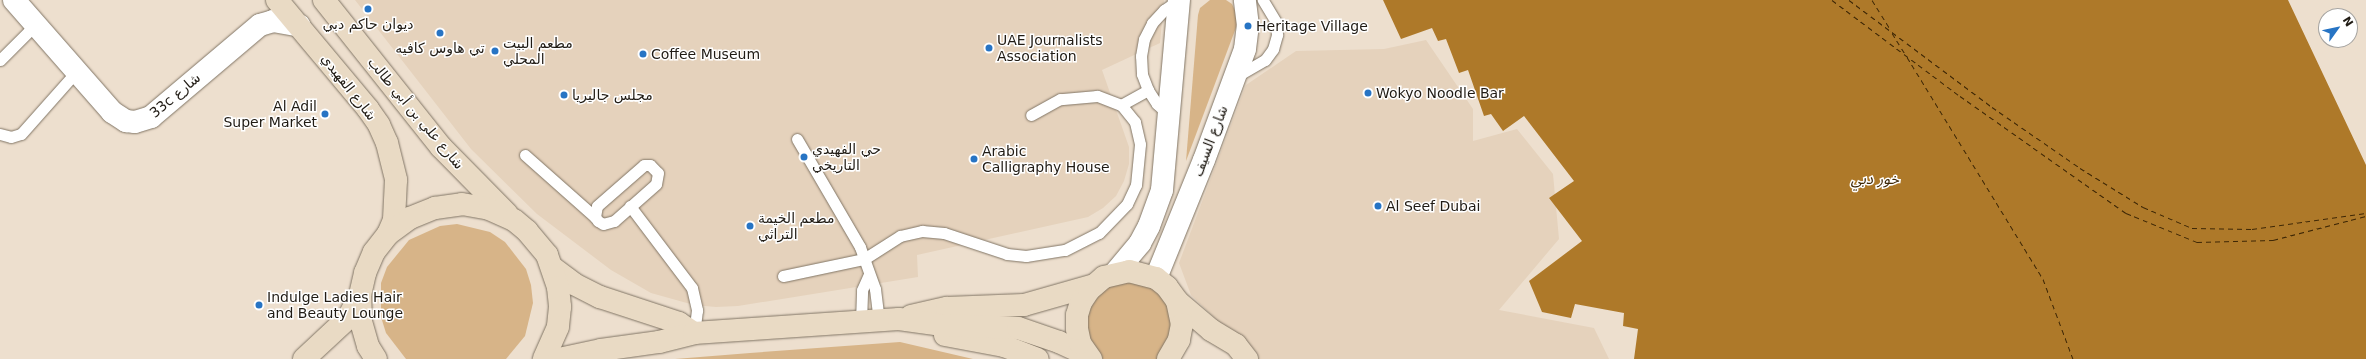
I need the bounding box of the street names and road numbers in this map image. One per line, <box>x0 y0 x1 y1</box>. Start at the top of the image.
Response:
street label: شارع الفهيدي <box>318 50 380 124</box>
street label: شارع علي بن أبي طالب <box>364 54 468 172</box>
street label: 33c شارع <box>146 69 204 121</box>
street label: شارع السيف <box>1189 103 1231 179</box>

